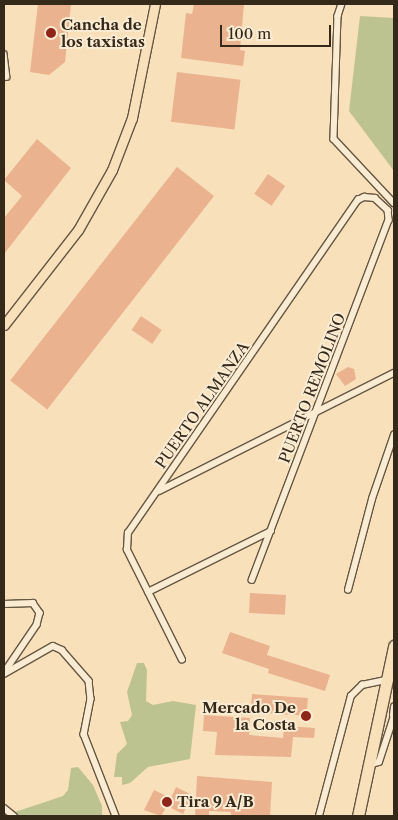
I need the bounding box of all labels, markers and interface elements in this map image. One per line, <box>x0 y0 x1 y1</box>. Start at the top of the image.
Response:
place label: Cancha de los taxistas <box>61 15 145 50</box>
scale bar <box>223 15 334 47</box>
text: 100 m <box>228 24 271 43</box>
marker: Cancha de los taxistas <box>45 27 57 39</box>
street label: PUERTO REMOLINO <box>275 311 349 465</box>
street label: PUERTO ALMANZA <box>151 338 253 472</box>
place label: Mercado De la Costa <box>202 698 296 733</box>
marker: Mercado De la Costa <box>300 710 312 722</box>
place label: Tira 9 A/B <box>177 793 254 811</box>
marker: Tira 9 A/B <box>161 796 173 808</box>

